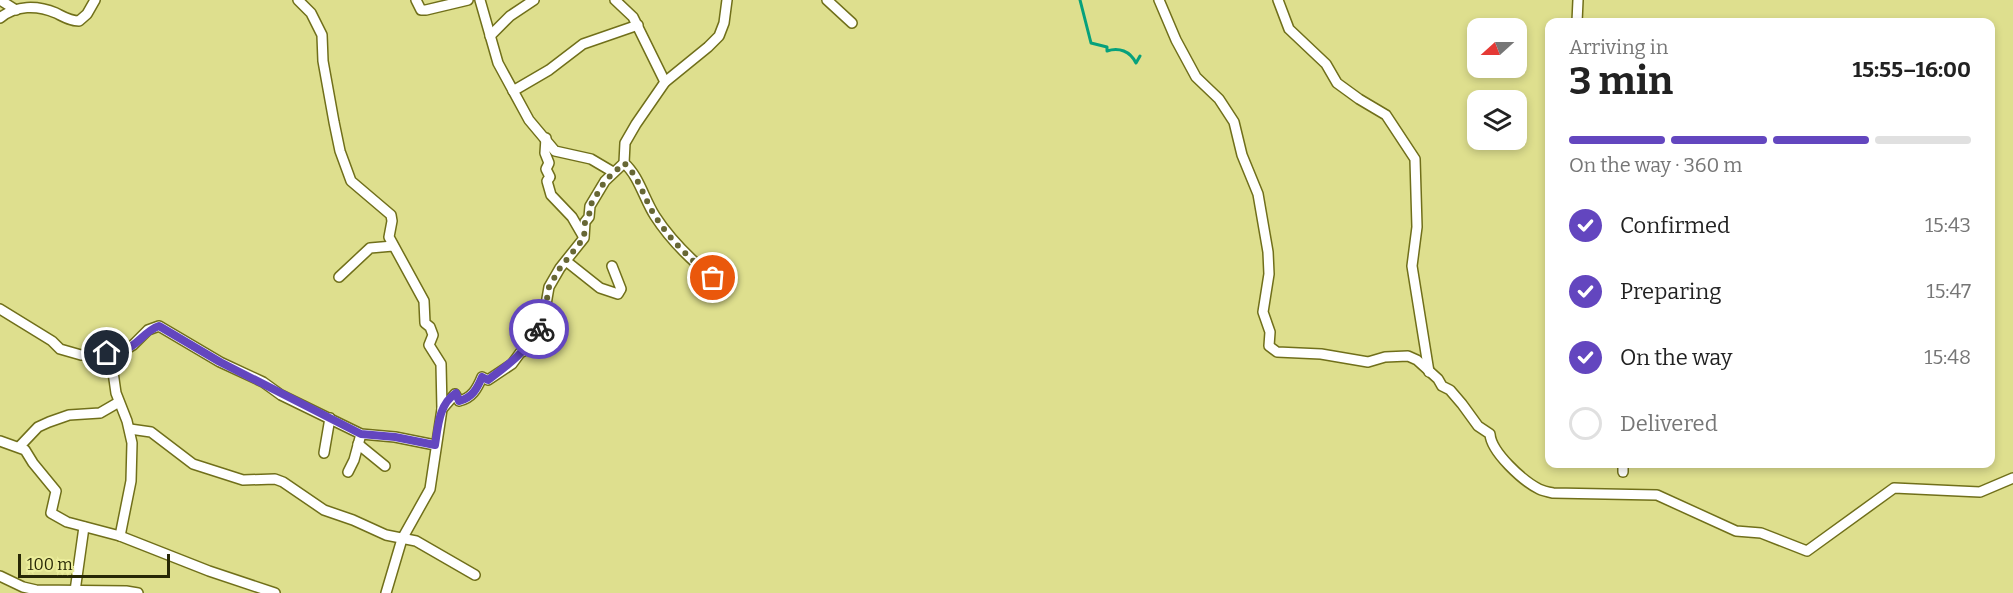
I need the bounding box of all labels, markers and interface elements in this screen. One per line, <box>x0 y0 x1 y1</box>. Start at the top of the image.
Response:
north arrow <box>1467 18 1527 78</box>
map controls <box>1467 18 1527 150</box>
text: Arriving in <box>1569 35 1668 59</box>
text: 15:55–16:00 <box>1852 56 1971 83</box>
text: 3 min <box>1569 58 1673 104</box>
button: layers <box>1467 90 1527 150</box>
text: On the way · 360 m <box>1569 153 1742 177</box>
icon: check <box>1569 209 1602 242</box>
text: Confirmed <box>1620 212 1730 239</box>
text: 15:43 <box>1925 213 1971 237</box>
pin <box>687 252 738 303</box>
icon: bag <box>696 261 729 294</box>
icon: check <box>1569 275 1602 308</box>
text: Preparing <box>1620 278 1722 305</box>
text: 15:47 <box>1927 279 1971 303</box>
courier <box>509 299 569 359</box>
icon: bike <box>523 313 556 346</box>
pin <box>81 327 132 378</box>
icon: home <box>90 336 123 369</box>
icon: check <box>1569 341 1602 374</box>
text: On the way <box>1620 344 1732 371</box>
text: 15:48 <box>1924 345 1971 369</box>
text: Delivered <box>1620 410 1718 437</box>
scale bar <box>18 551 170 578</box>
text: 100 m <box>27 555 72 574</box>

